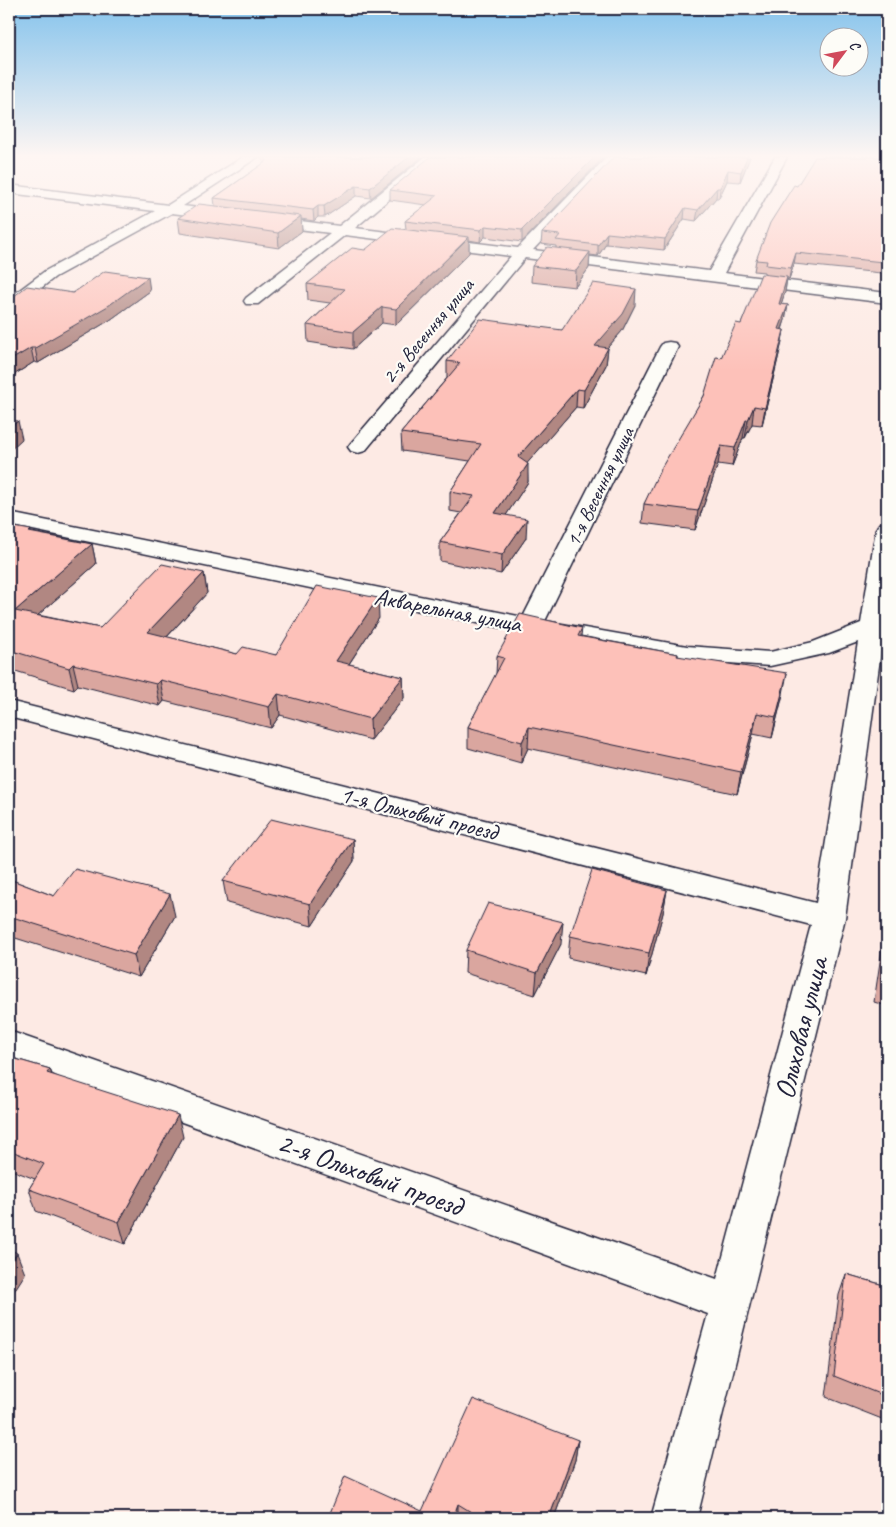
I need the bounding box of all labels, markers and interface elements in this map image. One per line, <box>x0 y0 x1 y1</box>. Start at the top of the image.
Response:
north arrow <box>818 28 868 78</box>
text: С <box>846 38 865 55</box>
street label: 2-я Весенняя улица <box>377 272 480 389</box>
street label: 1-я Весенняя улица <box>560 422 640 551</box>
street label: Акварельная улица <box>372 581 525 639</box>
street label: 1-я Ольховый проезд <box>337 779 503 848</box>
street label: Ольховая улица <box>766 950 837 1103</box>
street label: 2-я Ольховый проезд <box>272 1123 470 1226</box>

